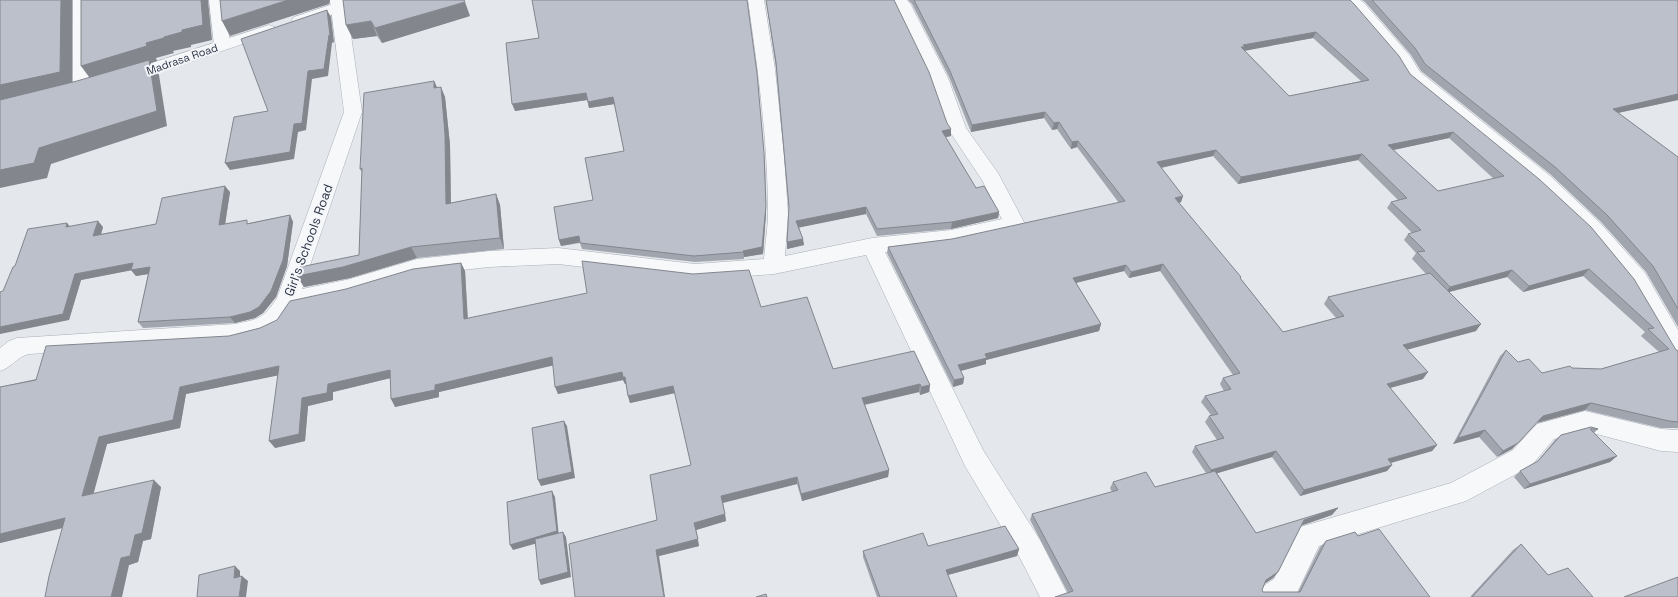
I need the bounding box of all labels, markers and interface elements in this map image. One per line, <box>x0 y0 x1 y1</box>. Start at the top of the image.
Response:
street label: Madrasa Road <box>144 40 220 78</box>
street label: Girl's Schools Road <box>280 182 337 299</box>

